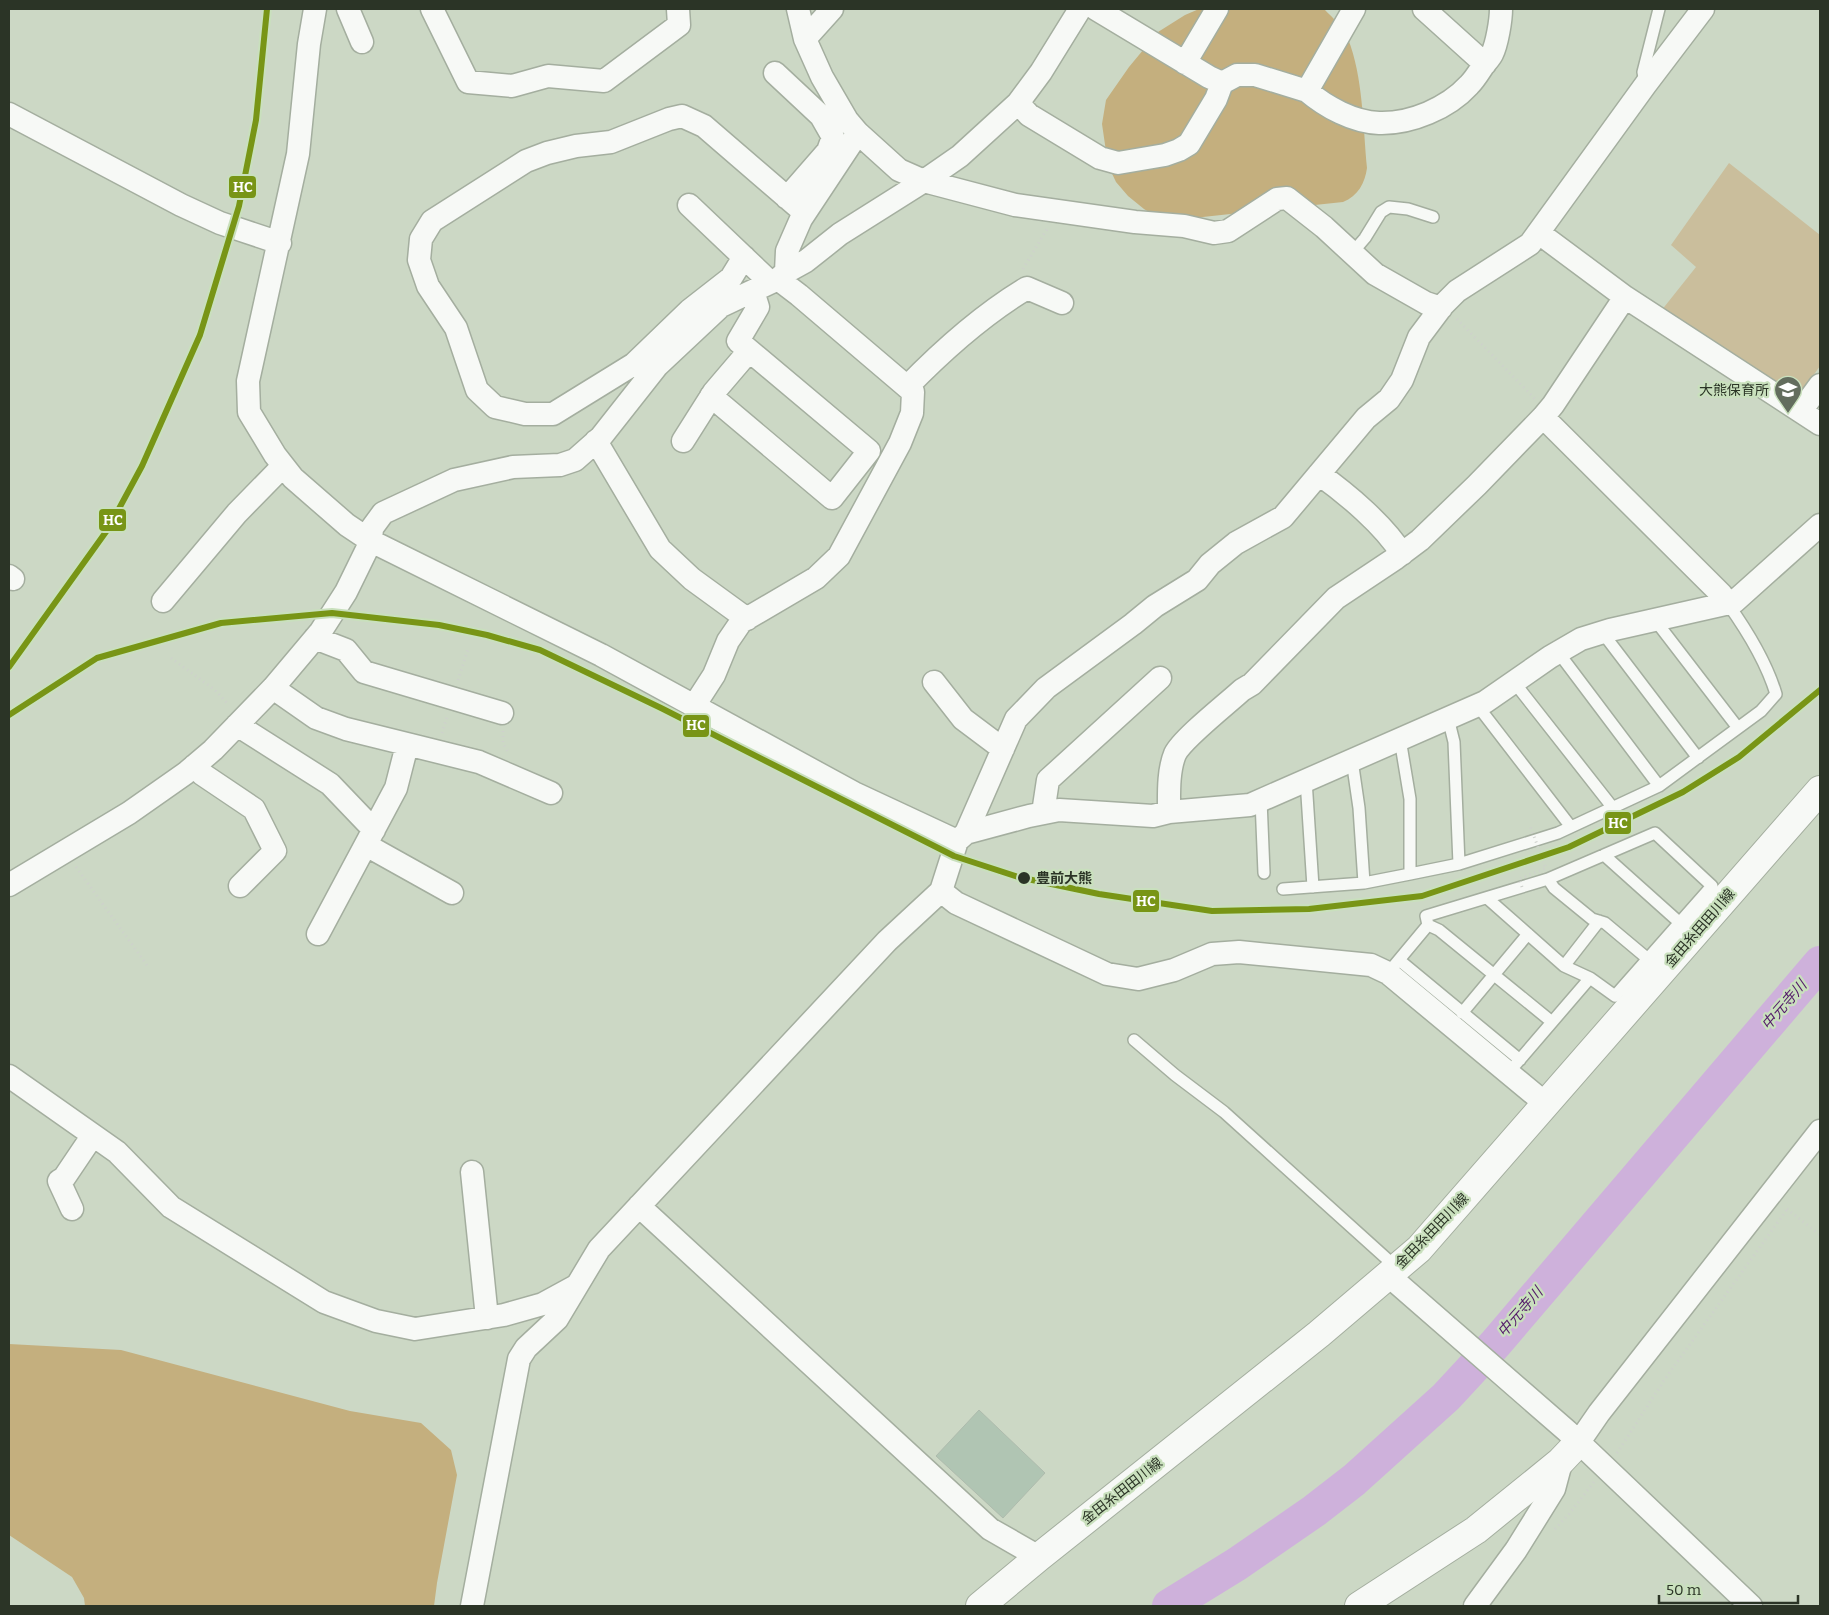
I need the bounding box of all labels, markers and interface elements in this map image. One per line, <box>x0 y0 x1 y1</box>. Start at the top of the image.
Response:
line badge: HC <box>228 175 257 199</box>
text: HC <box>233 179 253 196</box>
school or university icon: 大熊保育所 <box>1773 375 1803 414</box>
place label: 大熊保育所 <box>1699 382 1769 399</box>
line badge: HC <box>98 508 127 532</box>
text: HC <box>103 512 123 529</box>
line badge: HC <box>682 714 710 738</box>
text: HC <box>686 717 706 734</box>
line badge: HC <box>1604 811 1632 835</box>
text: HC <box>1608 815 1628 832</box>
marker: 豊前大熊 <box>1016 870 1032 886</box>
place label: 豊前大熊 <box>1036 870 1092 887</box>
street label: 金田糸田田川線 <box>1661 885 1739 971</box>
line badge: HC <box>1132 889 1160 913</box>
text: HC <box>1136 893 1156 910</box>
water label: 中元寺川 <box>1758 975 1812 1034</box>
street label: 金田糸田田川線 <box>1392 1190 1472 1272</box>
water label: 中元寺川 <box>1494 1282 1548 1341</box>
street label: 金田糸田田川線 <box>1078 1454 1166 1528</box>
scale bar <box>1659 1572 1798 1604</box>
text: 50 m <box>1666 1581 1702 1599</box>

